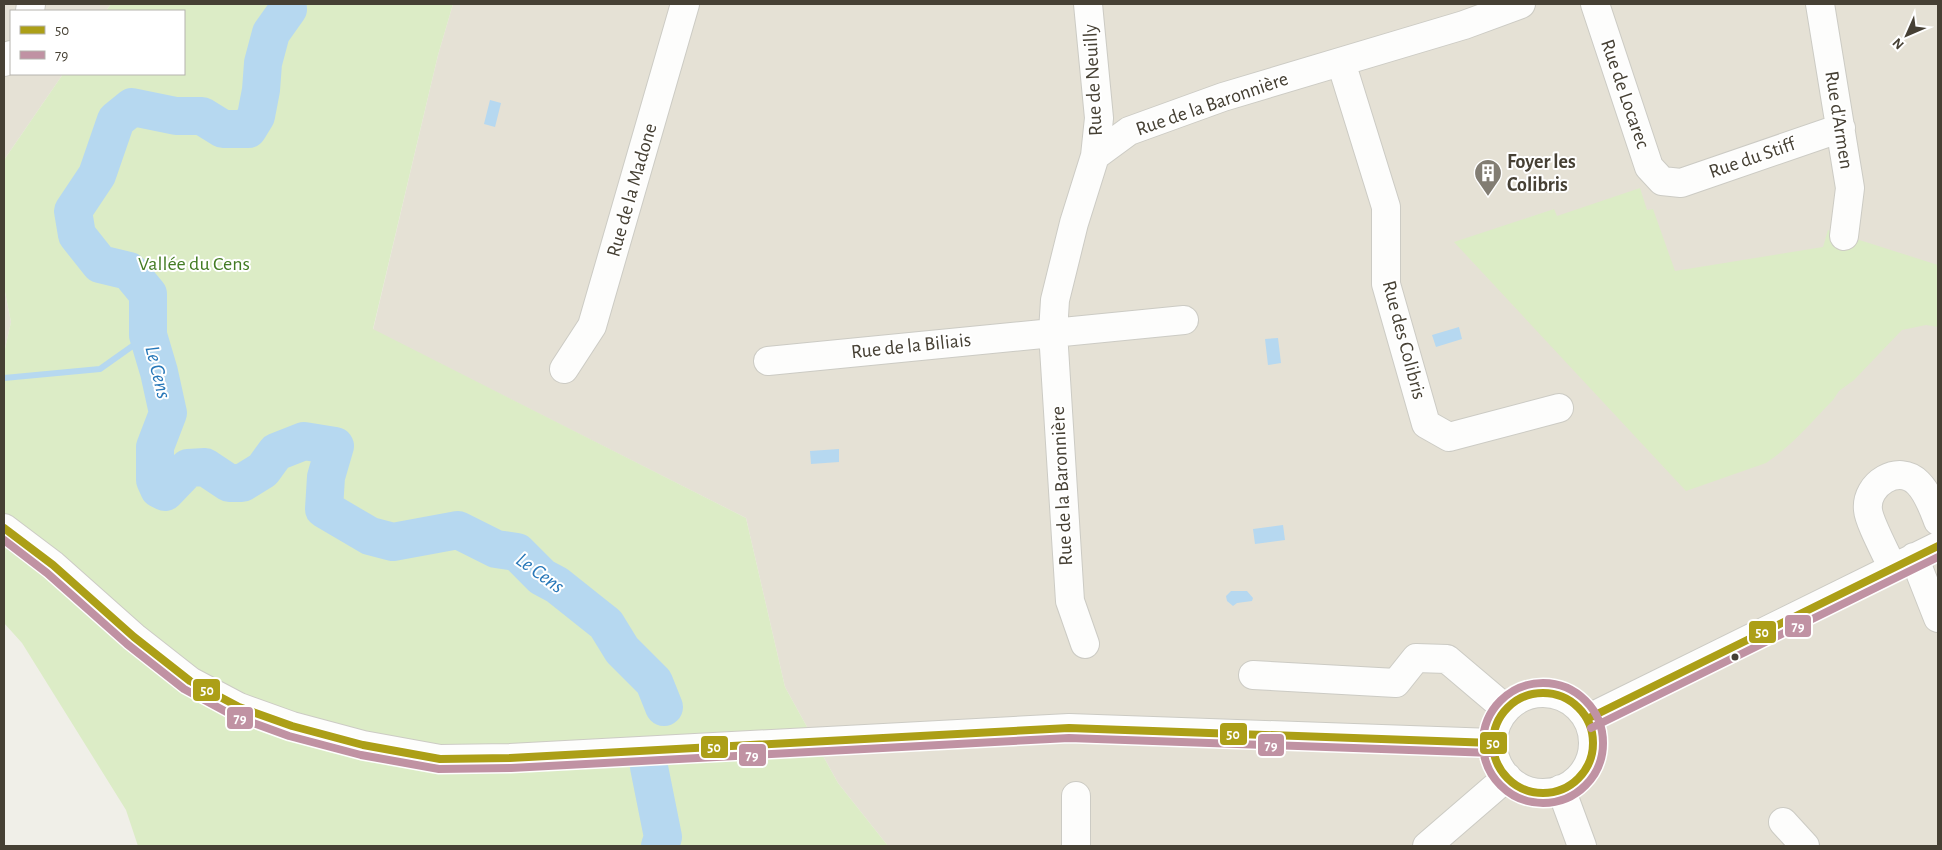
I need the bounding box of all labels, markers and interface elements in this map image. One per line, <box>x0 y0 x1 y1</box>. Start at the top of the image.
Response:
legend <box>10 10 185 75</box>
north arrow <box>1882 10 1932 60</box>
text: 50 <box>55 23 69 38</box>
street label: Rue de Neuilly <box>1080 23 1106 137</box>
text: N <box>1890 35 1907 52</box>
street label: Rue de Locarec <box>1597 37 1653 151</box>
text: 79 <box>55 48 68 63</box>
street label: Rue de la Baronnière <box>1133 69 1291 139</box>
street label: Rue d'Armen <box>1821 69 1857 171</box>
street label: Rue de la Madone <box>603 121 661 259</box>
street label: Rue du Stiff <box>1706 134 1799 182</box>
place label: Foyer les Colibris <box>1507 152 1576 195</box>
building icon: Foyer les Colibris <box>1473 158 1503 197</box>
park label: Vallée du Cens <box>138 254 250 274</box>
street label: Rue des Colibris <box>1379 278 1429 402</box>
street label: Rue de la Biliais <box>850 330 972 362</box>
water label: Le Cens <box>141 343 175 401</box>
street label: Rue de la Baronnière <box>1048 406 1076 566</box>
water label: Le Cens <box>512 549 568 597</box>
line badge: 79 <box>1784 614 1812 638</box>
line badge: 50 <box>1748 620 1777 644</box>
text: 79 <box>1792 620 1805 634</box>
text: 50 <box>1755 626 1769 640</box>
unlabelled marker <box>1730 652 1740 662</box>
line badge: 50 <box>192 678 221 702</box>
text: 50 <box>200 684 214 698</box>
line badge: 79 <box>226 706 254 730</box>
text: 79 <box>234 712 247 726</box>
line badge: 50 <box>1219 722 1248 746</box>
text: 50 <box>1226 728 1240 742</box>
line badge: 50 <box>1479 731 1508 755</box>
line badge: 79 <box>1257 733 1285 757</box>
line badge: 50 <box>700 735 729 759</box>
text: 50 <box>1486 737 1500 751</box>
text: 79 <box>1265 739 1278 753</box>
text: 50 <box>707 741 721 755</box>
line badge: 79 <box>738 743 767 767</box>
text: 79 <box>746 749 759 763</box>

